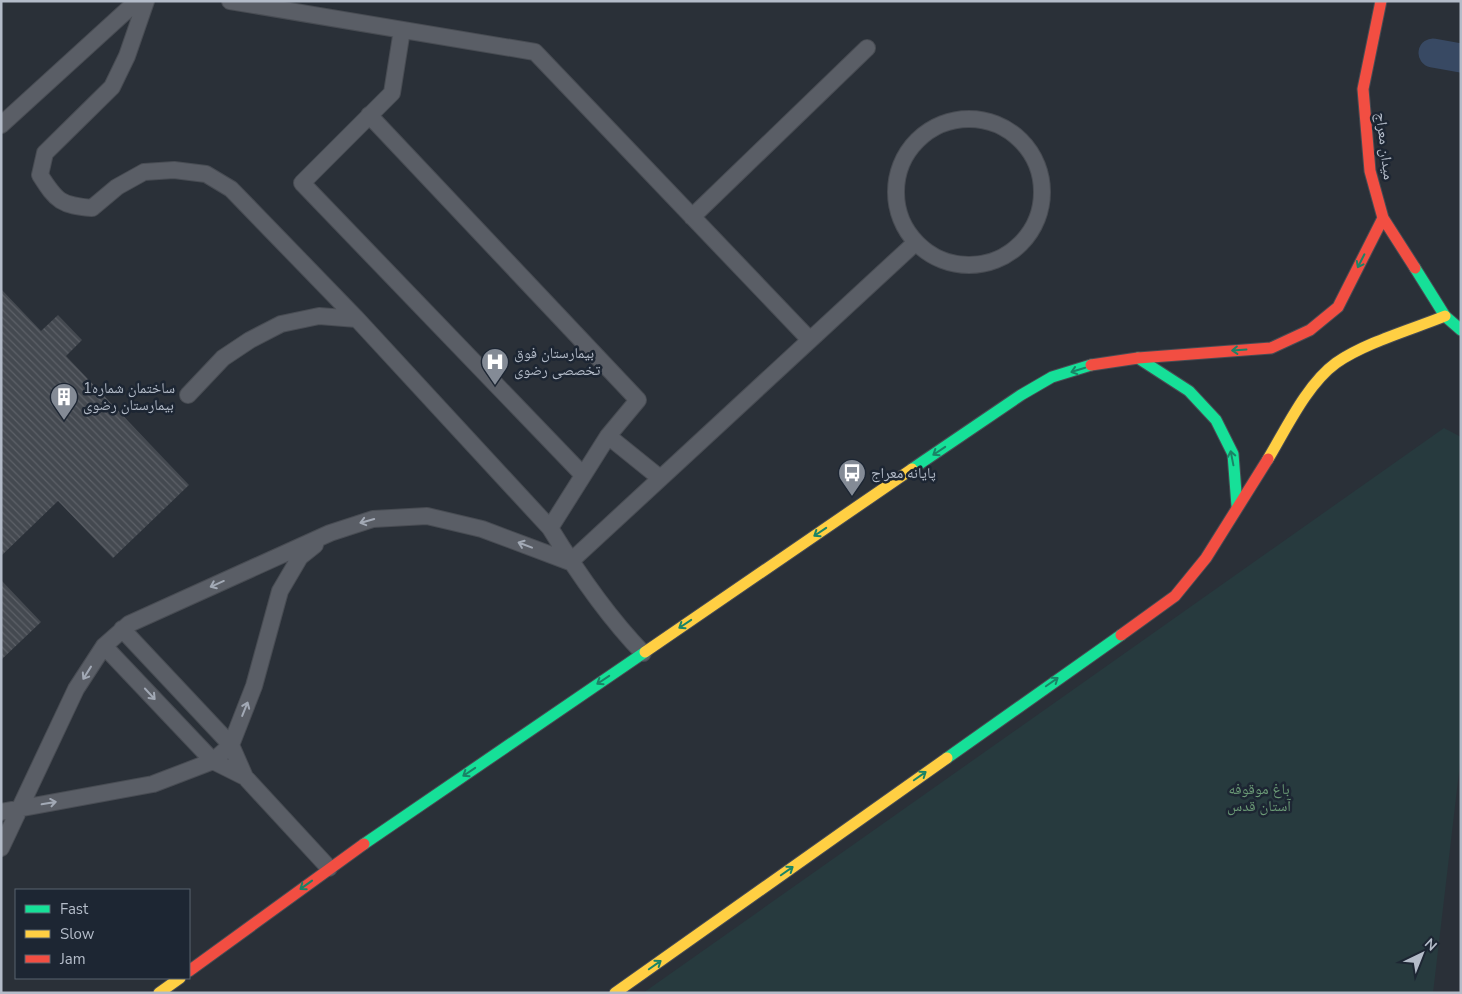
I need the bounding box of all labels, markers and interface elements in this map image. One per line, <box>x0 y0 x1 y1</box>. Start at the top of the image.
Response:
street label: میدان معراج <box>1371 111 1399 181</box>
one-way arrow <box>1356 253 1365 268</box>
place label: بیمارستان فوق تخصصی رضوی <box>514 343 601 380</box>
one-way arrow <box>1231 346 1247 355</box>
hospital icon: بیمارستان فوق تخصصی رضوی <box>480 347 510 386</box>
one-way arrow <box>1070 365 1086 375</box>
place label: ساختمان شماره1 بیمارستان رضوی <box>83 378 175 415</box>
building icon: ساختمان شماره1 بیمارستان رضوی <box>49 382 79 421</box>
one-way arrow <box>932 446 946 456</box>
one-way arrow <box>1227 450 1236 466</box>
bus stop icon: پایانه معراج <box>837 458 867 497</box>
place label: پایانه معراج <box>871 463 936 483</box>
one-way arrow <box>359 517 375 527</box>
one-way arrow <box>813 527 827 537</box>
one-way arrow <box>517 539 532 548</box>
one-way arrow <box>210 580 225 590</box>
one-way arrow <box>678 619 692 629</box>
one-way arrow <box>81 666 92 680</box>
one-way arrow <box>596 675 610 685</box>
one-way arrow <box>1045 677 1059 688</box>
one-way arrow <box>143 687 155 699</box>
one-way arrow <box>241 702 250 717</box>
one-way arrow <box>462 767 476 777</box>
one-way arrow <box>913 771 926 782</box>
park label: باغ موقوفه آستان قدس <box>1227 779 1292 816</box>
one-way arrow <box>41 797 57 807</box>
one-way arrow <box>780 865 793 876</box>
one-way arrow <box>300 879 313 890</box>
legend <box>15 889 190 979</box>
text: Fast <box>60 899 89 919</box>
text: Slow <box>60 924 95 944</box>
north arrow <box>1397 929 1447 979</box>
text: N <box>1420 934 1441 955</box>
text: Jam <box>59 949 86 969</box>
one-way arrow <box>648 959 661 970</box>

